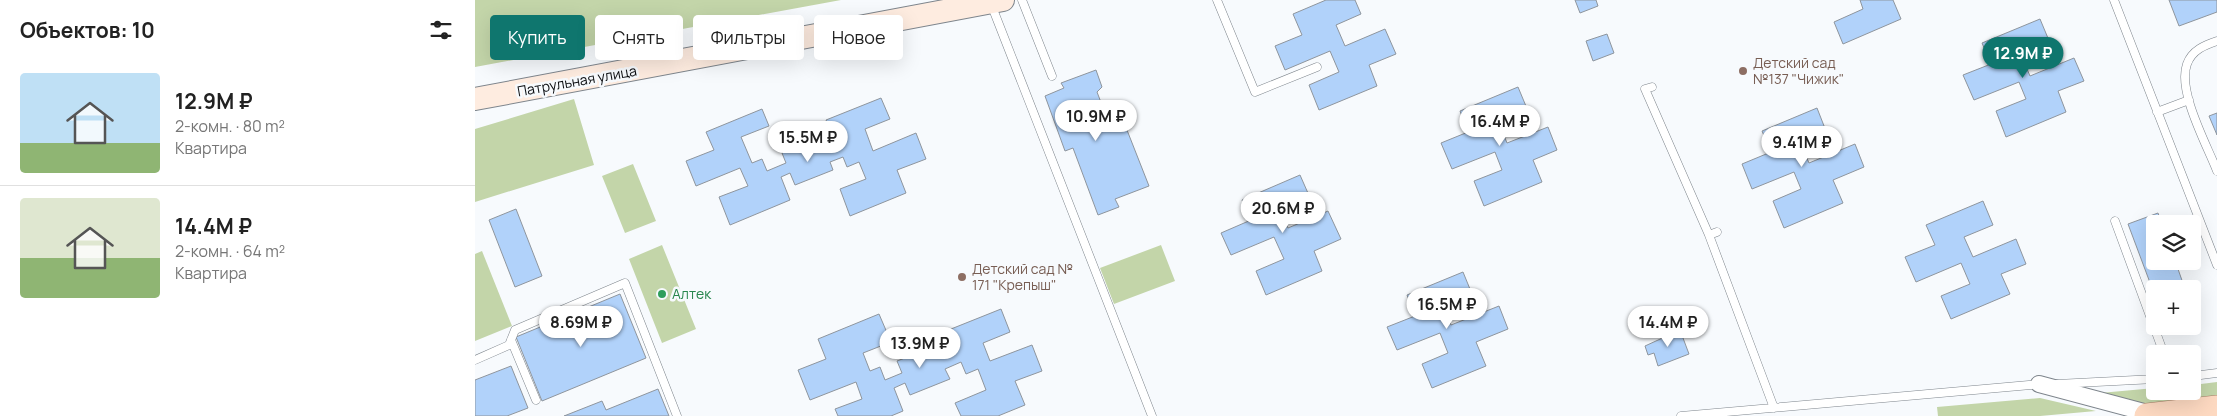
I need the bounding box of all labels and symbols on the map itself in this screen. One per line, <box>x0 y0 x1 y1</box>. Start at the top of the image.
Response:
pin: 12.9M ₽ <box>1977 36 2069 79</box>
place label: Детский сад №137 "Чижик" <box>1753 53 1844 88</box>
street label: Патрульная улица <box>516 61 638 100</box>
marker: Детский сад №137 "Чижик" <box>1737 65 1749 77</box>
pin: 10.9M ₽ <box>1050 100 1142 142</box>
pin: 16.4M ₽ <box>1454 104 1546 147</box>
pin: 15.5M ₽ <box>762 120 854 163</box>
pin: 9.41M ₽ <box>1756 126 1848 168</box>
pin: 20.6M ₽ <box>1237 192 1329 234</box>
place label: Детский сад № 171 "Крепыш" <box>972 259 1073 294</box>
marker: Детский сад № 171 "Крепыш" <box>956 271 968 283</box>
place label: Алтек <box>672 284 712 303</box>
marker: Алтек <box>656 288 668 300</box>
pin: 16.5M ₽ <box>1401 288 1493 330</box>
pin: 8.69M ₽ <box>535 306 627 348</box>
pin: 14.4M ₽ <box>1622 306 1714 348</box>
pin: 13.9M ₽ <box>874 326 966 369</box>

